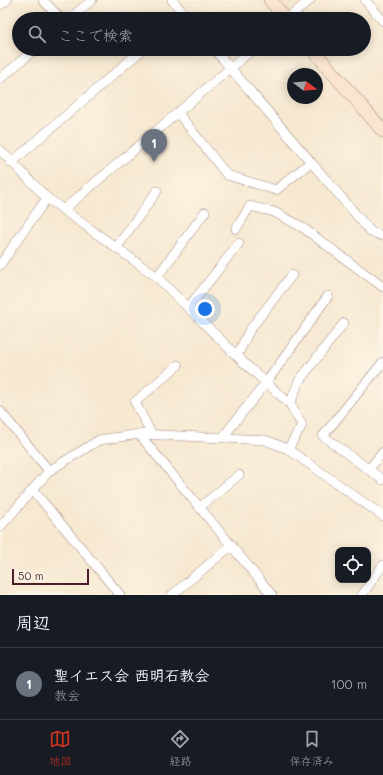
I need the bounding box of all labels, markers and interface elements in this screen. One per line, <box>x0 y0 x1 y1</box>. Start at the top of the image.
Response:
search box <box>12 12 371 56</box>
icon: search <box>26 23 48 45</box>
text: ここで検索 <box>58 25 133 45</box>
north arrow <box>287 68 323 104</box>
pin: 1 <box>141 129 167 162</box>
your location <box>195 299 215 319</box>
map controls <box>335 547 371 583</box>
button: locate <box>335 547 371 583</box>
scale bar <box>12 567 89 586</box>
text: 50 m <box>18 568 44 583</box>
text: 周辺 <box>16 611 50 633</box>
text: 聖イエス会 西明石教会 <box>54 665 209 685</box>
text: 1 <box>26 675 32 692</box>
text: 100 m <box>331 675 367 692</box>
text: 教会 <box>54 686 80 703</box>
tab: 地図 <box>49 728 71 768</box>
tab: 経路 <box>169 728 191 768</box>
tab: 保存済み <box>290 728 334 768</box>

